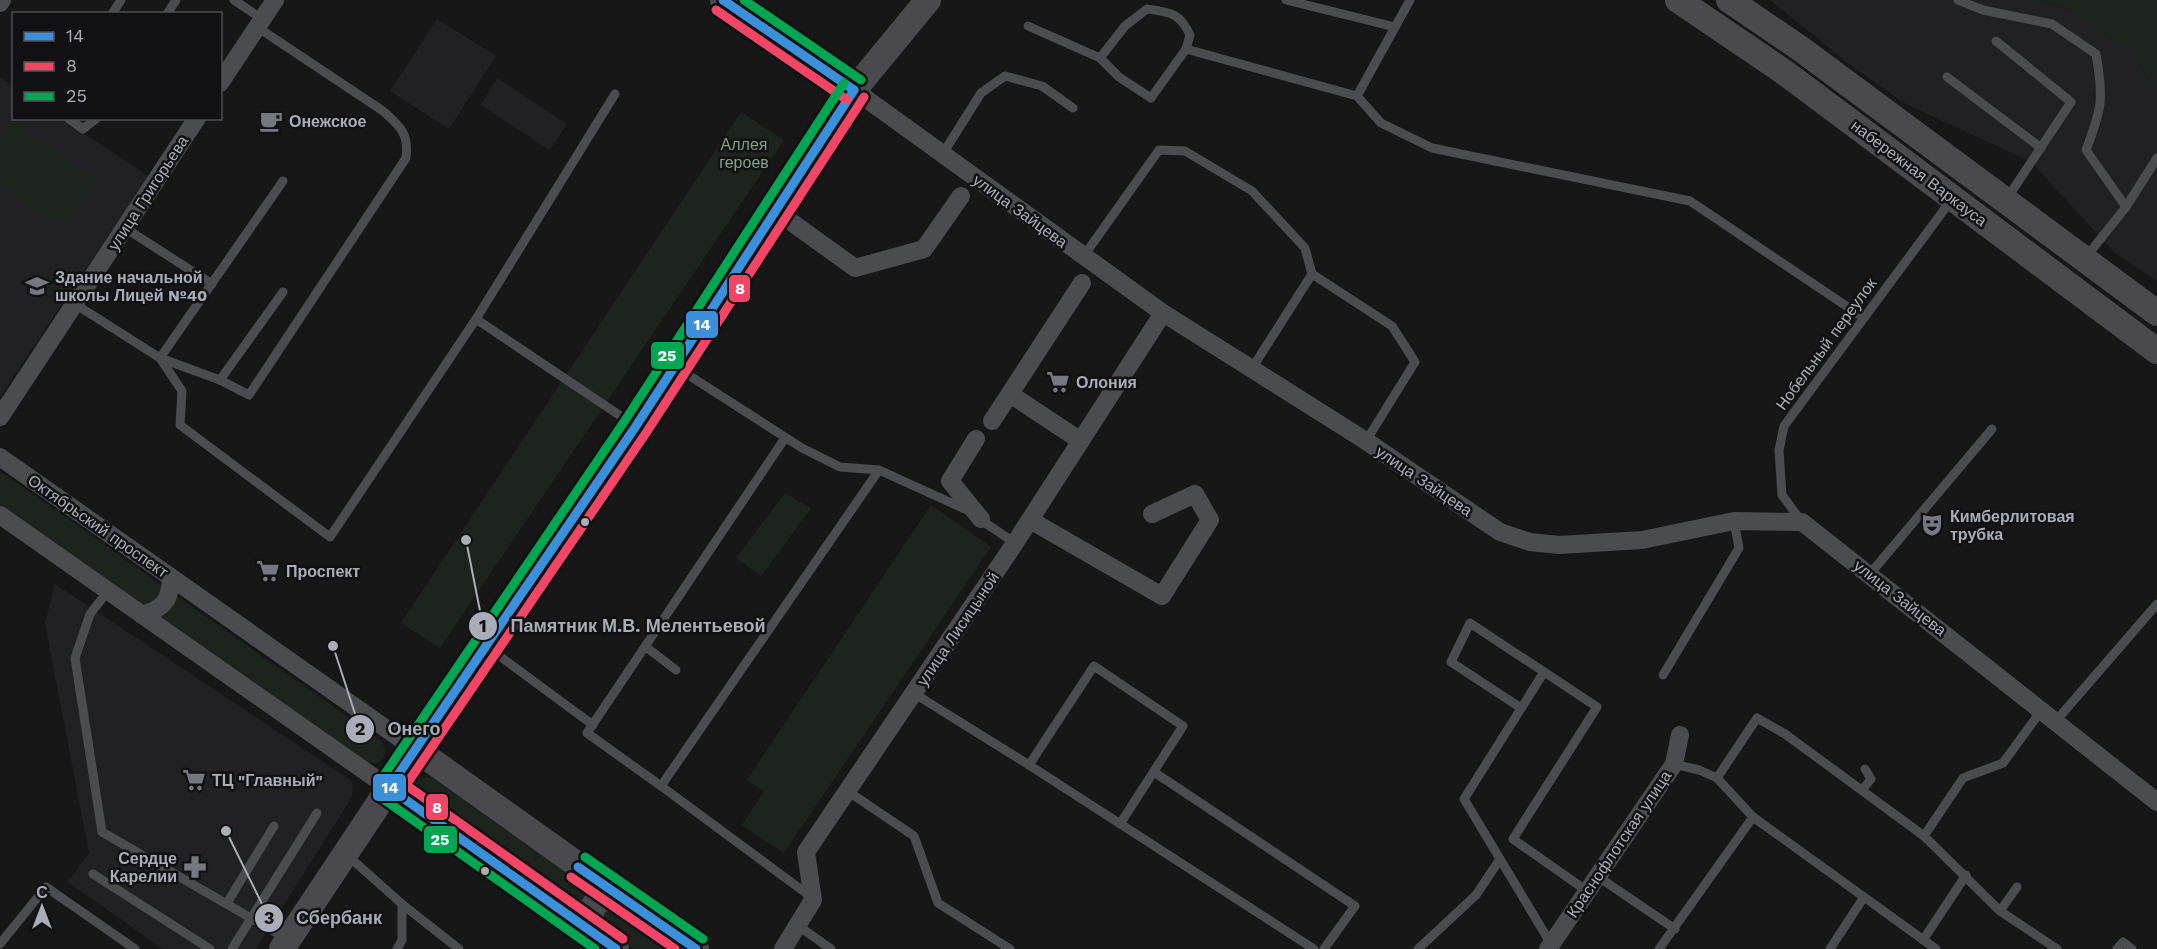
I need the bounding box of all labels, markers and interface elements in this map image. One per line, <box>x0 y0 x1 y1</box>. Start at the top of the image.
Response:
legend <box>12 12 222 120</box>
text: 14 <box>66 25 84 46</box>
text: 8 <box>66 55 77 76</box>
text: 25 <box>66 85 87 106</box>
cafe icon: Онежское <box>258 108 284 134</box>
place label: Онежское <box>289 112 366 131</box>
street label: набережная Варкауса <box>1847 116 1991 230</box>
street label: улица Григорьева <box>104 132 192 254</box>
park label: Аллея героев <box>719 135 769 172</box>
street label: улица Зайцева <box>969 170 1071 252</box>
place label: Здание начальной школы Лицей №40 <box>55 268 207 305</box>
school or university icon: Здание начальной школы Лицей №40 <box>24 273 50 299</box>
line badge: 8 <box>728 274 751 303</box>
street label: Нобельный переулок <box>1772 274 1881 414</box>
text: 8 <box>735 279 745 298</box>
line badge: 14 <box>685 310 719 339</box>
text: 14 <box>693 315 711 334</box>
line badge: 25 <box>650 341 685 370</box>
text: 25 <box>658 346 676 365</box>
supermarket icon: Олония <box>1045 369 1071 395</box>
place label: Олония <box>1076 373 1137 392</box>
street label: улица Зайцева <box>1372 442 1476 520</box>
street label: Октябрьский проспект <box>24 470 172 582</box>
place label: Кимберлитовая трубка <box>1950 507 2075 544</box>
theatre icon: Кимберлитовая трубка <box>1919 512 1945 538</box>
unlabelled marker <box>579 516 591 528</box>
street label: улица Зайцева <box>1850 556 1950 640</box>
supermarket icon: Проспект <box>255 558 281 584</box>
place label: Проспект <box>286 562 360 581</box>
street label: улица Лисицыной <box>913 568 1003 690</box>
callout: Памятник М.В. Мелентьевой <box>468 608 777 644</box>
text: 1 <box>479 615 487 636</box>
text: Памятник М.В. Мелентьевой <box>510 615 766 636</box>
callout: Онего <box>345 711 452 747</box>
text: 2 <box>355 718 365 739</box>
text: Онего <box>387 718 441 739</box>
supermarket icon: ТЦ "Главный" <box>181 767 207 793</box>
street label: Краснофлотская улица <box>1563 767 1675 921</box>
place label: ТЦ "Главный" <box>212 771 323 790</box>
line badge: 14 <box>372 773 407 802</box>
text: 14 <box>381 778 399 797</box>
line badge: 8 <box>425 793 449 821</box>
text: 8 <box>432 798 442 817</box>
line badge: 25 <box>423 825 458 854</box>
text: 25 <box>431 830 449 849</box>
place label: Сердце Карелии <box>110 849 177 886</box>
pharmacy icon: Сердце Карелии <box>182 854 208 880</box>
unlabelled marker <box>479 865 491 877</box>
north arrow <box>12 877 72 937</box>
text: С <box>36 883 48 902</box>
callout: Сбербанк <box>254 900 394 936</box>
text: 3 <box>264 907 274 928</box>
text: Сбербанк <box>296 907 383 928</box>

